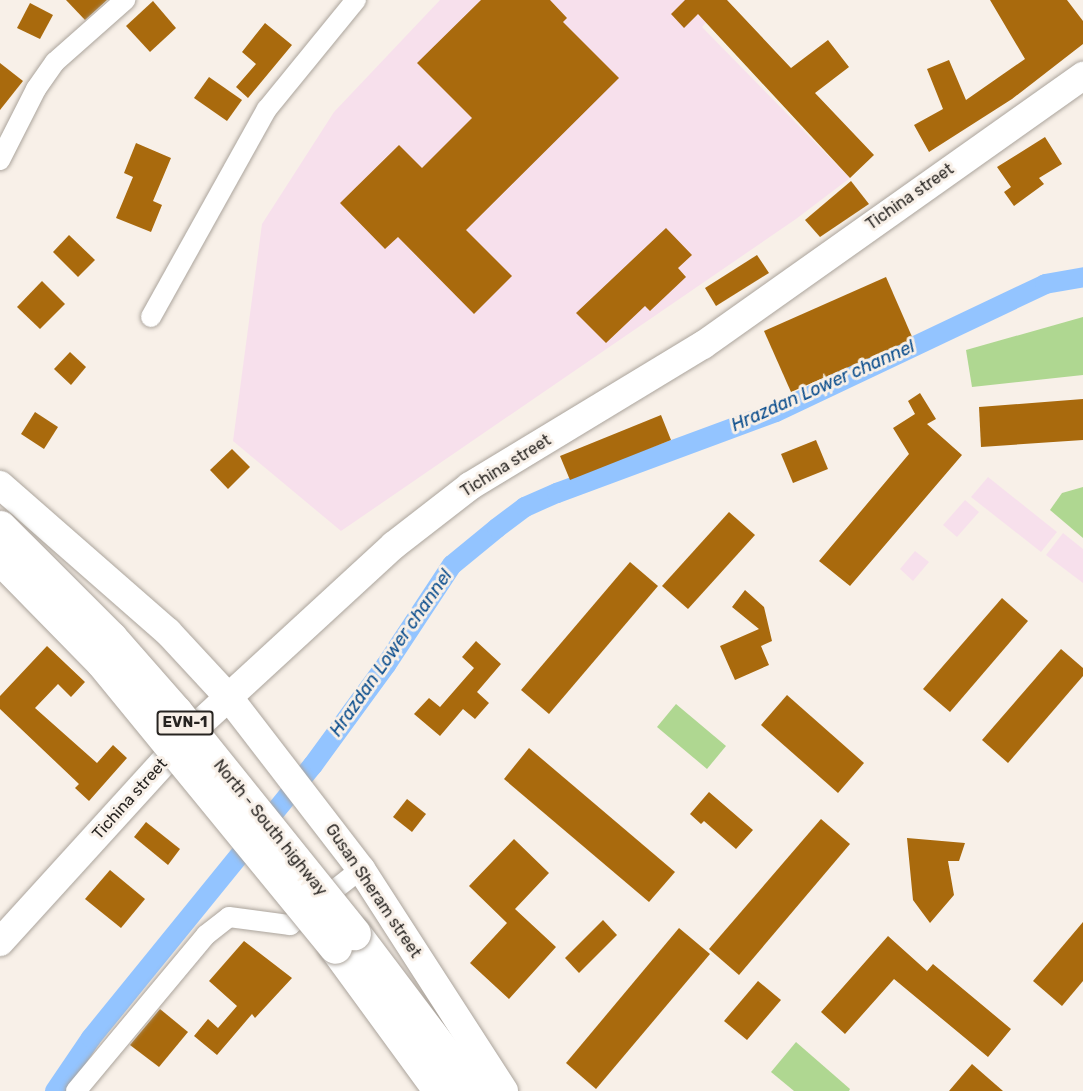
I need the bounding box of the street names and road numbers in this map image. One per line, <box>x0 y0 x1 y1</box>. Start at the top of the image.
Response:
street label: Tichina street <box>863 160 957 234</box>
street label: Tichina street <box>457 431 555 501</box>
road number: EVN-1 <box>156 711 213 735</box>
street label: Tichina street <box>89 755 171 843</box>
street label: North - South highway <box>209 756 331 900</box>
street label: Gusan Sheram street <box>321 820 425 962</box>

